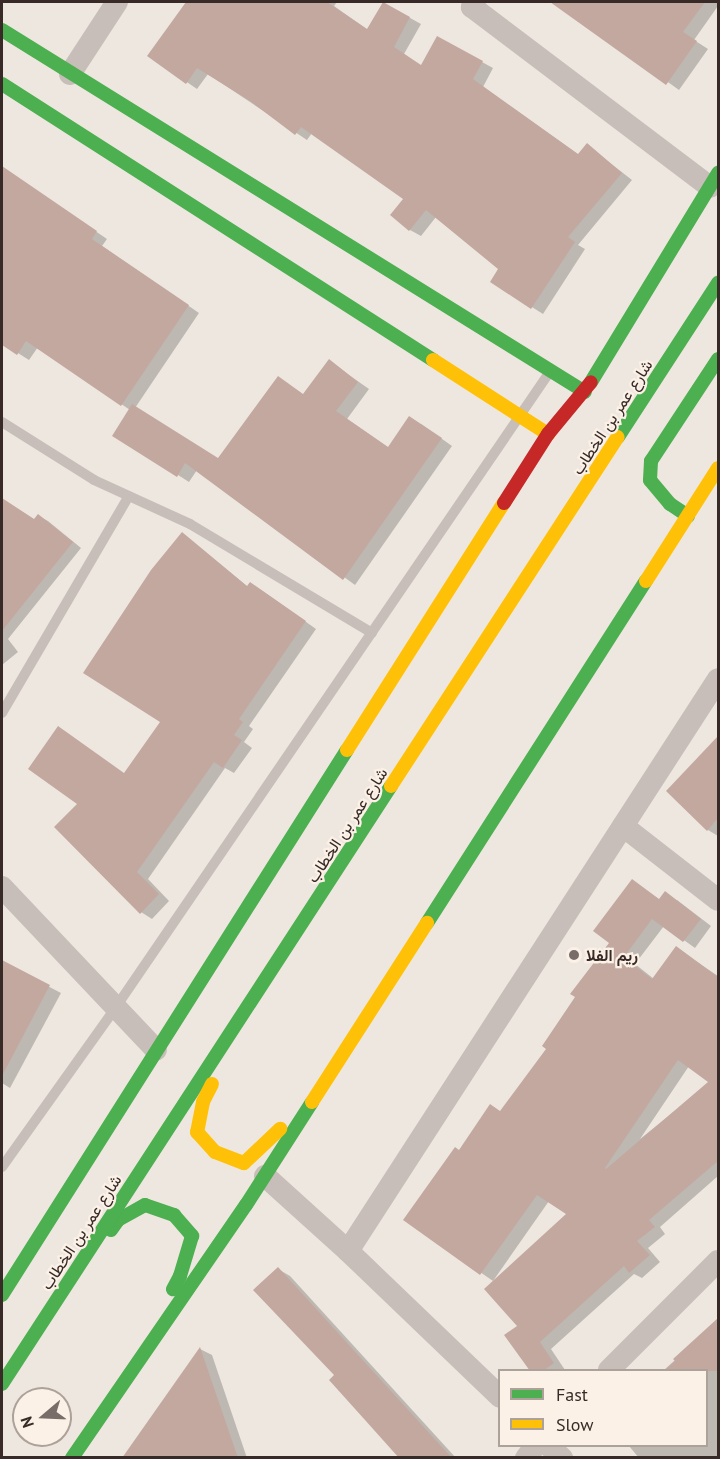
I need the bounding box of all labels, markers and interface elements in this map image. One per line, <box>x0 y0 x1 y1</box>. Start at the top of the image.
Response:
street label: شارع عمر بن الخطاب <box>568 356 656 478</box>
street label: شارع عمر بن الخطاب <box>303 764 391 886</box>
place label: ريم الفلا <box>586 945 638 965</box>
marker: ريم الفلا <box>567 948 581 962</box>
street label: شارع عمر بن الخطاب <box>37 1171 125 1293</box>
legend <box>498 1369 708 1447</box>
text: Fast <box>556 1383 588 1406</box>
north arrow <box>12 1387 72 1447</box>
text: Slow <box>556 1413 594 1436</box>
text: N <box>16 1414 38 1430</box>

